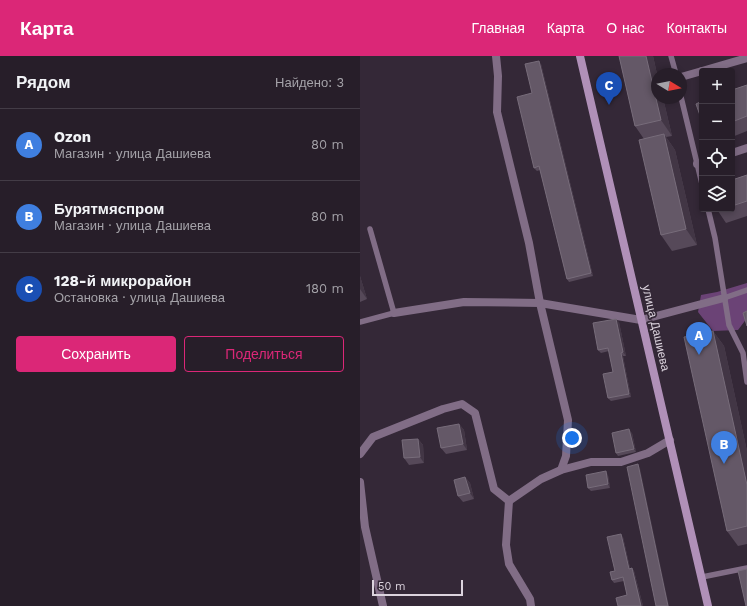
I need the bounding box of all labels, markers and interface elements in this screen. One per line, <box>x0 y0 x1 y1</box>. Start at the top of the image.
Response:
text: Карта <box>20 17 74 40</box>
text: Главная <box>472 20 525 36</box>
text: Карта <box>547 20 584 36</box>
text: О нас <box>606 20 645 36</box>
text: Контакты <box>667 20 727 36</box>
north arrow <box>651 68 687 104</box>
map controls <box>699 68 735 212</box>
button: + <box>699 68 735 104</box>
text: Рядом <box>16 72 71 92</box>
pin: C <box>596 72 622 105</box>
text: Найдено: 3 <box>275 75 344 90</box>
button: − <box>699 104 735 140</box>
text: Ozon <box>54 128 91 146</box>
text: A <box>25 137 33 152</box>
text: 80 m <box>311 137 344 152</box>
button: locate <box>699 140 735 176</box>
text: Магазин · улица Дашиева <box>54 146 211 161</box>
button: layers <box>699 176 735 212</box>
text: Бурятмяспром <box>54 200 164 218</box>
text: B <box>25 209 33 224</box>
text: 80 m <box>311 209 344 224</box>
text: Магазин · улица Дашиева <box>54 218 211 233</box>
text: 128-й микрорайон <box>54 272 191 290</box>
text: C <box>25 281 33 296</box>
text: 180 m <box>306 281 344 296</box>
street label: улица Дашиева <box>639 284 673 373</box>
text: Остановка · улица Дашиева <box>54 290 225 305</box>
pin: A <box>686 322 712 355</box>
button: Сохранить <box>16 336 176 372</box>
button: Поделиться <box>184 336 344 372</box>
your location <box>562 428 582 448</box>
pin: B <box>711 431 737 464</box>
scale bar <box>372 578 463 597</box>
text: 50 m <box>378 580 405 593</box>

